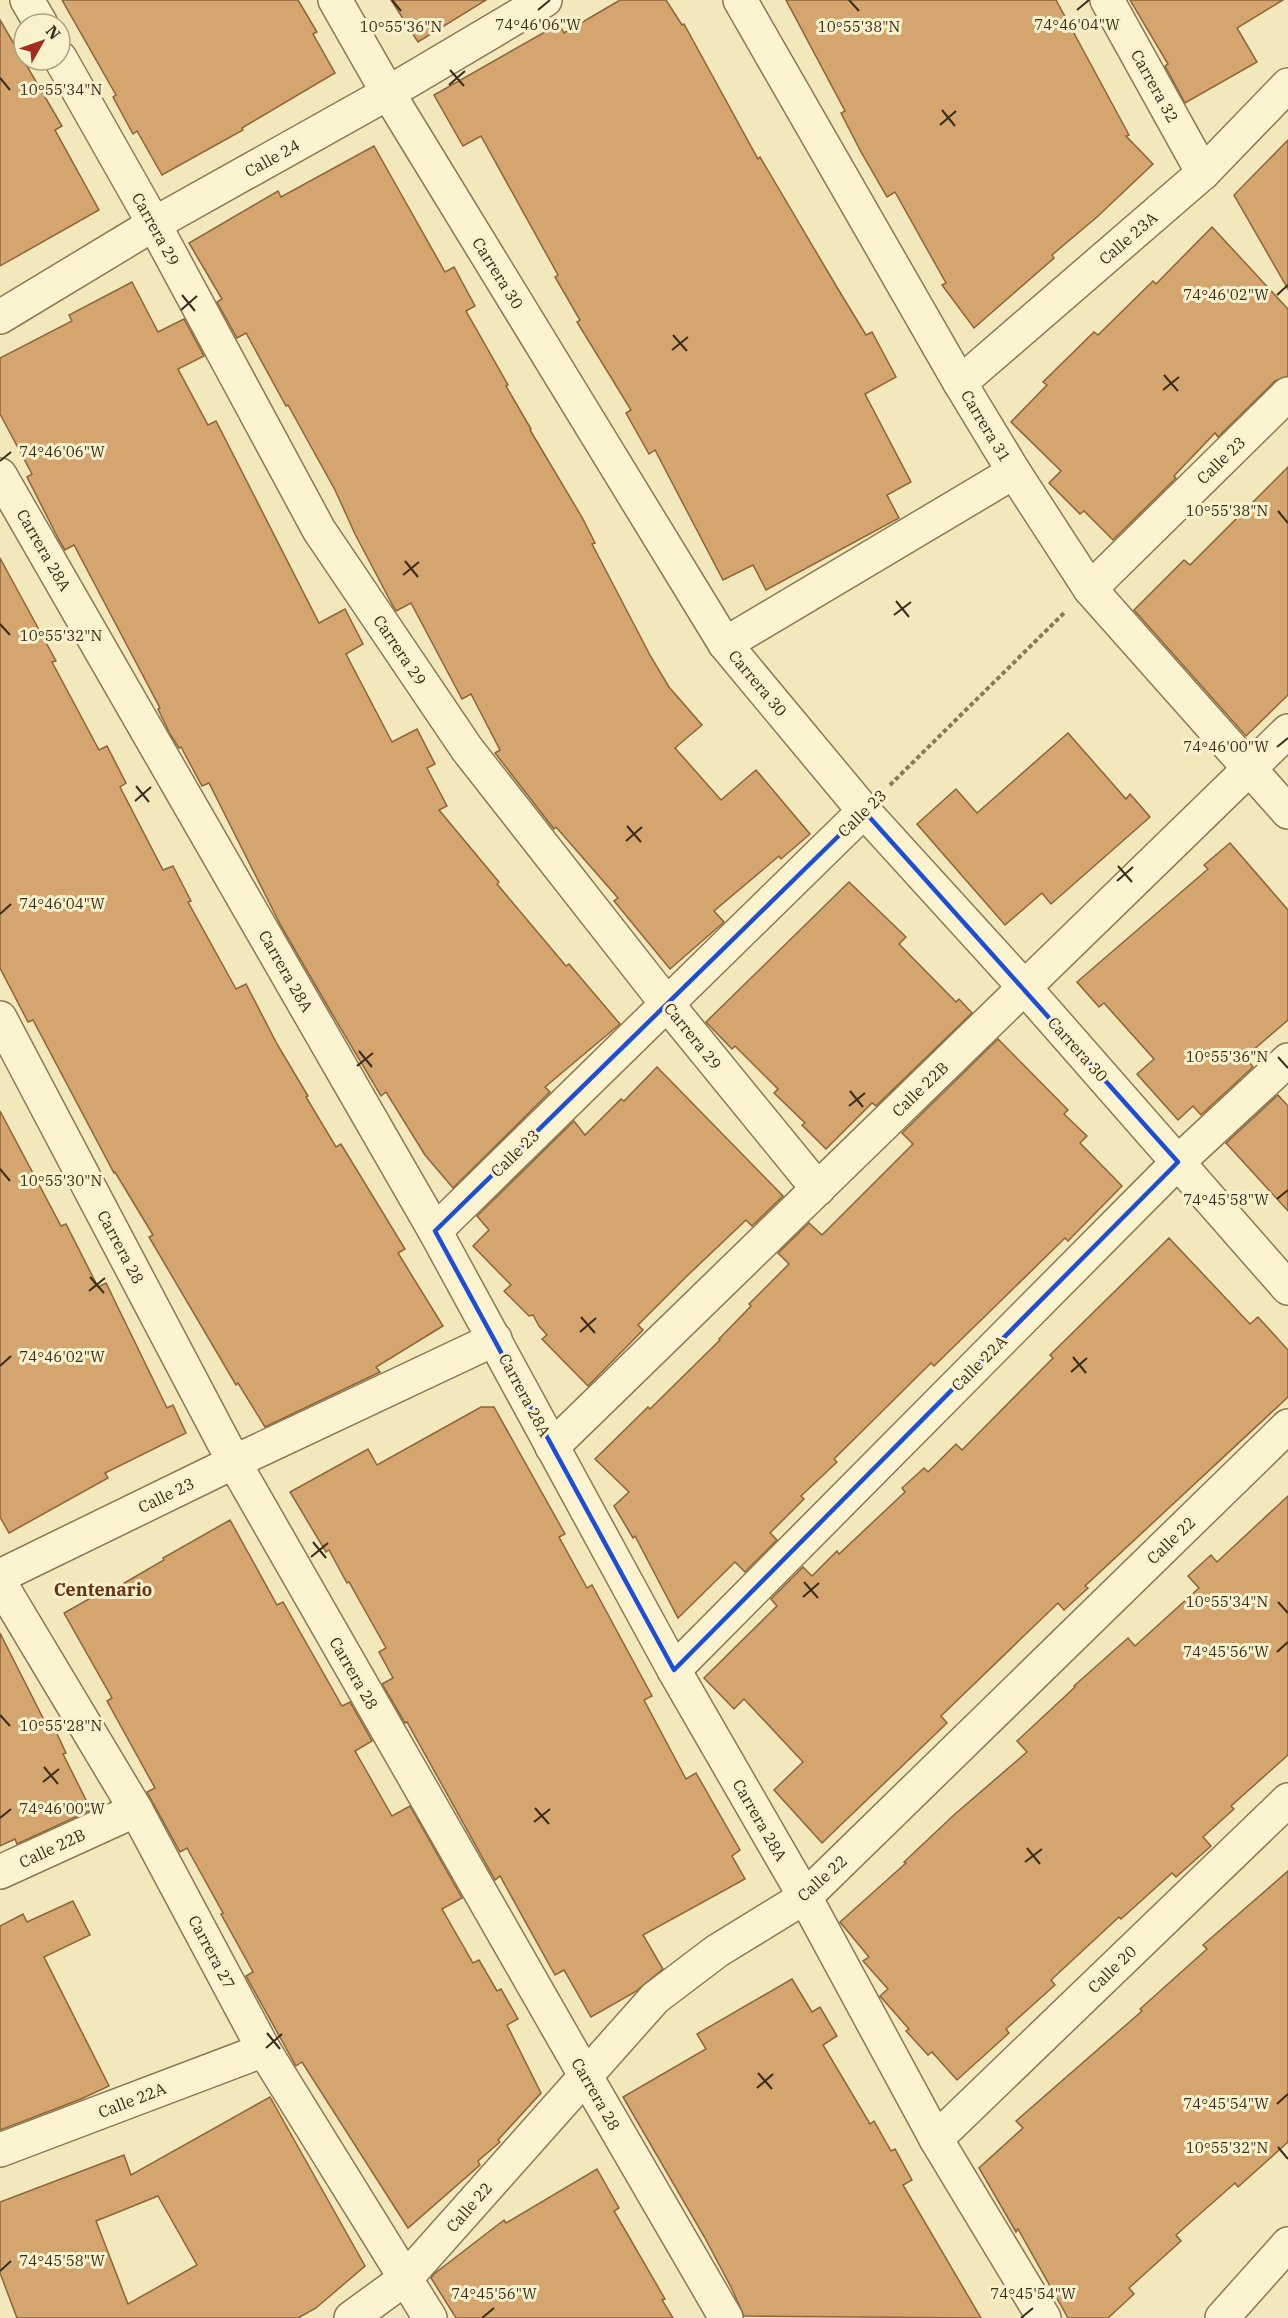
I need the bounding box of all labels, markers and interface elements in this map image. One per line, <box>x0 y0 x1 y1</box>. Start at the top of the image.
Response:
north arrow <box>12 12 72 72</box>
text: 74°46'06"W <box>495 15 581 34</box>
text: 74°46'04"W <box>1034 15 1120 34</box>
text: 10°55'36"N <box>360 17 442 36</box>
text: 10°55'38"N <box>818 17 900 36</box>
text: N <box>42 21 65 44</box>
street label: Carrera 32 <box>1127 46 1183 126</box>
text: 10°55'34"N <box>20 80 102 99</box>
street label: Calle 24 <box>241 135 303 181</box>
street label: Carrera 29 <box>128 189 184 269</box>
street label: Calle 23A <box>1095 207 1161 269</box>
street label: Carrera 30 <box>468 234 528 312</box>
text: 74°46'02"W <box>1183 285 1269 304</box>
street label: Carrera 31 <box>957 386 1015 466</box>
street label: Calle 23 <box>1192 432 1250 488</box>
text: 74°46'06"W <box>19 442 105 461</box>
text: 10°55'38"N <box>1186 501 1268 520</box>
street label: Carrera 28A <box>12 505 76 595</box>
street label: Carrera 29 <box>369 611 431 689</box>
text: 10°55'32"N <box>20 626 102 645</box>
street label: Carrera 30 <box>724 646 792 720</box>
text: 74°46'00"W <box>1183 737 1269 756</box>
street label: Calle 23 <box>833 785 891 841</box>
text: 74°46'04"W <box>19 894 105 913</box>
street label: Carrera 28A <box>254 926 318 1016</box>
street label: Carrera 29 <box>660 998 726 1074</box>
street label: Carrera 30 <box>1044 1012 1112 1086</box>
text: 10°55'36"N <box>1186 1047 1268 1066</box>
street label: Calle 22B <box>888 1057 952 1121</box>
street label: Calle 23 <box>486 1125 544 1181</box>
text: 10°55'30"N <box>20 1171 102 1190</box>
text: 74°45'58"W <box>1183 1190 1269 1209</box>
street label: Carrera 28 <box>93 1207 149 1287</box>
street label: Calle 22A <box>947 1331 1011 1395</box>
text: 74°46'02"W <box>19 1347 105 1366</box>
street label: Carrera 28A <box>495 1350 555 1440</box>
street label: Calle 23 <box>135 1473 197 1517</box>
street label: Calle 22 <box>1142 1512 1200 1568</box>
district label: Centenario <box>54 1578 152 1601</box>
text: 10°55'34"N <box>1186 1592 1268 1611</box>
street label: Carrera 28 <box>325 1633 383 1713</box>
text: 74°45'56"W <box>1183 1642 1269 1661</box>
text: 10°55'28"N <box>20 1716 102 1735</box>
street label: Carrera 28A <box>728 1775 792 1865</box>
text: 74°46'00"W <box>19 1799 105 1818</box>
street label: Calle 22B <box>16 1824 88 1872</box>
street label: Calle 22 <box>793 1850 851 1906</box>
street label: Carrera 27 <box>184 1912 240 1992</box>
street label: Calle 20 <box>1083 1941 1141 1997</box>
street label: Carrera 28 <box>567 2054 625 2134</box>
street label: Calle 22A <box>95 2078 169 2122</box>
text: 74°45'54"W <box>1183 2094 1269 2113</box>
text: 10°55'32"N <box>1186 2138 1268 2157</box>
street label: Calle 22 <box>442 2178 496 2236</box>
text: 74°45'58"W <box>19 2251 105 2270</box>
text: 74°45'56"W <box>451 2284 537 2303</box>
text: 74°45'54"W <box>990 2284 1076 2303</box>

